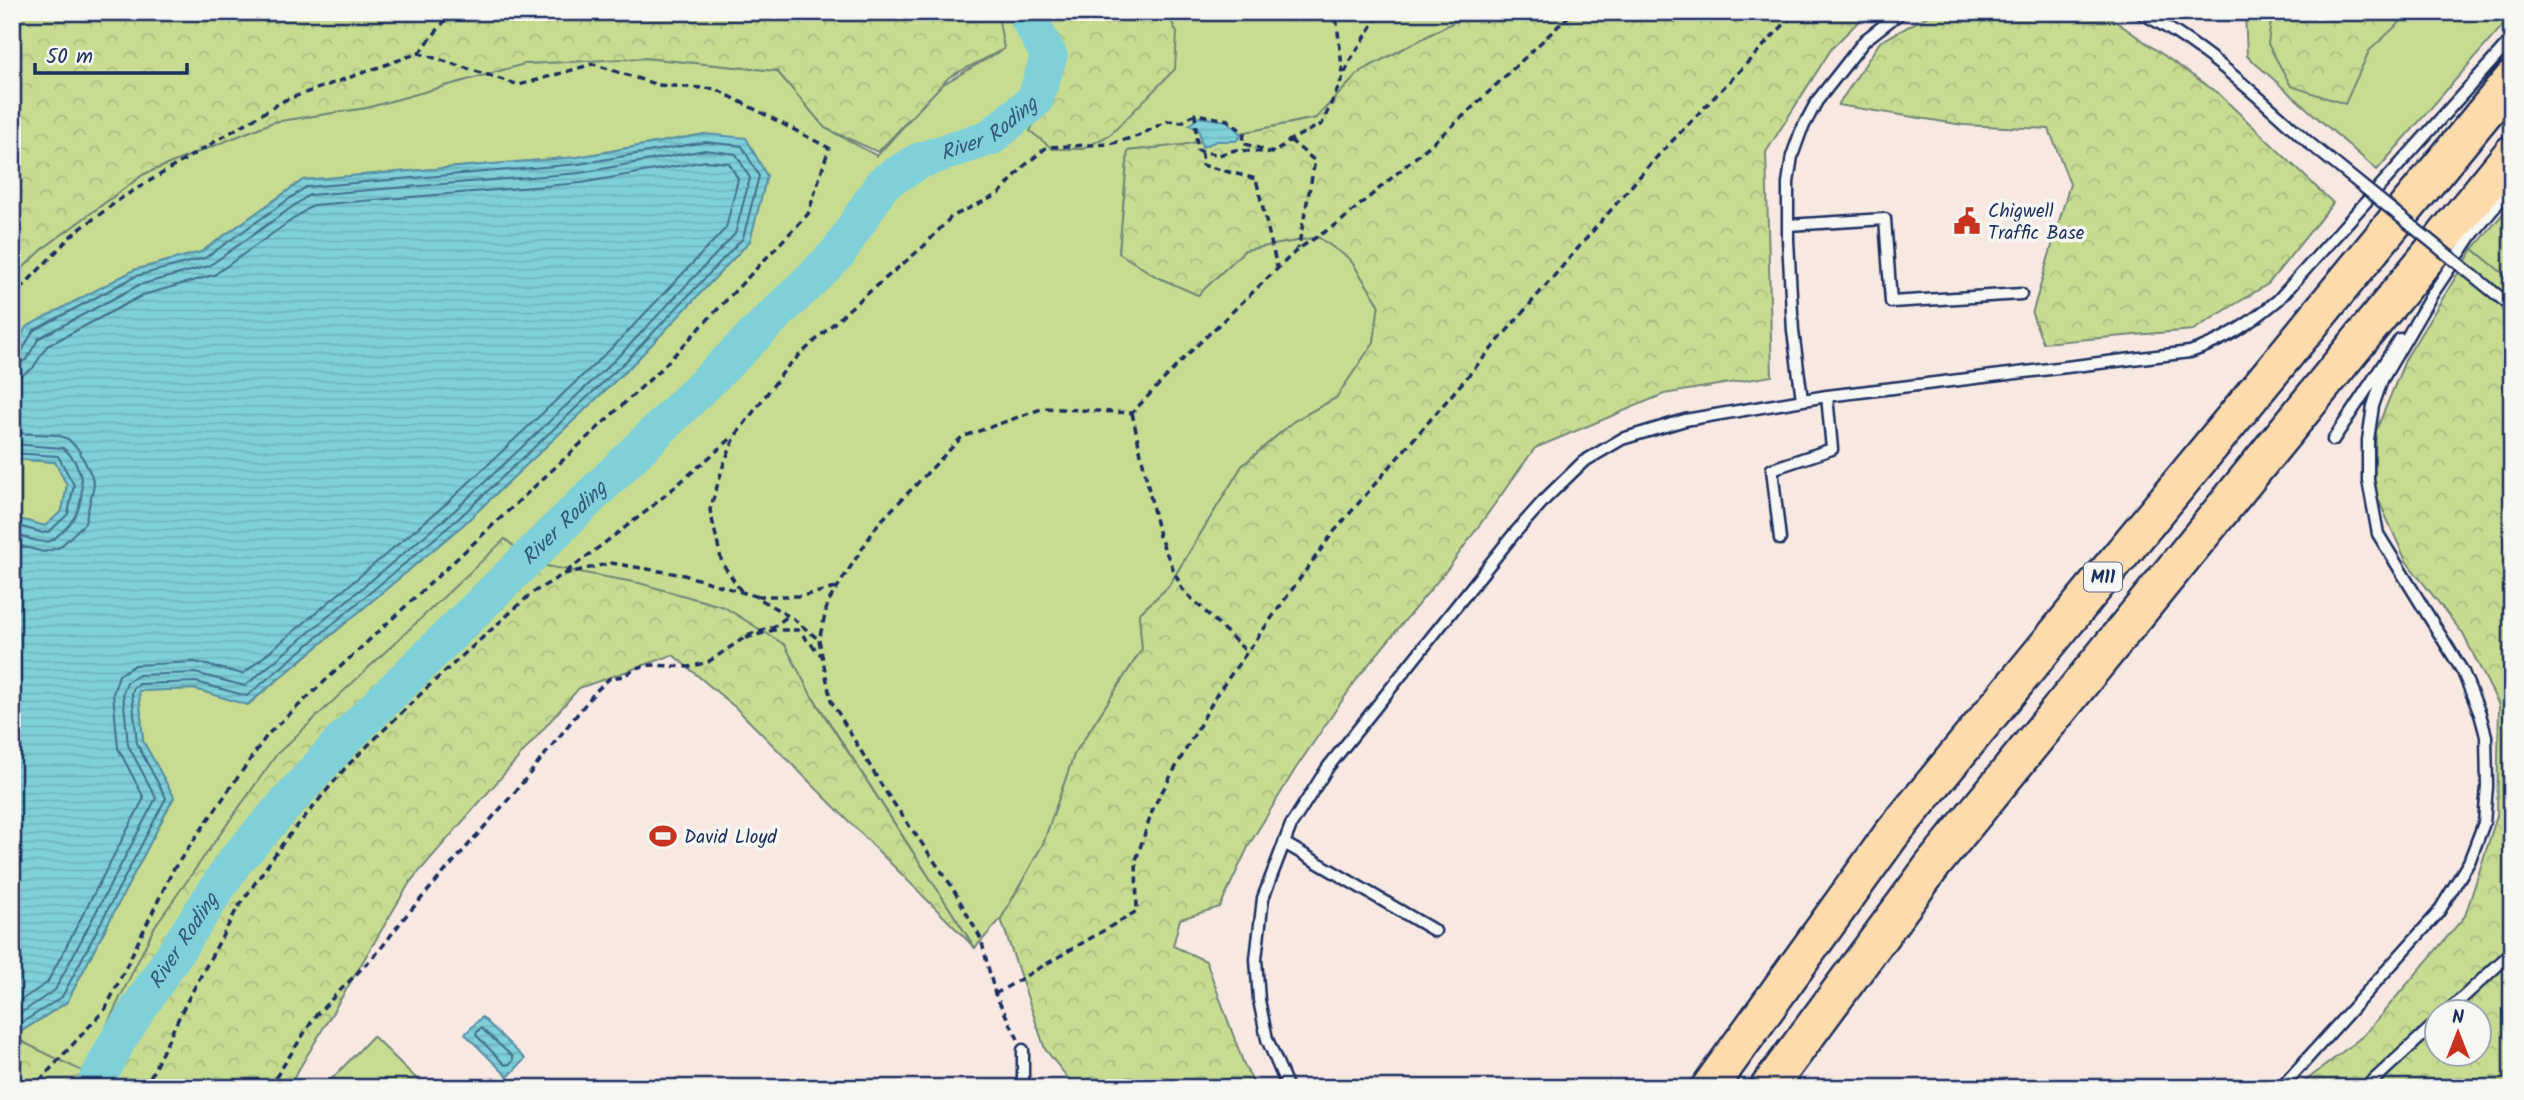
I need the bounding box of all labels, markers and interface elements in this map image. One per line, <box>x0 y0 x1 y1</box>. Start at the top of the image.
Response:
scale bar <box>35 32 187 76</box>
text: 50 m <box>46 41 93 74</box>
water label: River Roding <box>936 88 1047 171</box>
place label: Chigwell Traffic Base <box>1988 197 2085 249</box>
public building icon: Chigwell Traffic Base <box>1952 206 1982 236</box>
water label: River Roding <box>514 473 616 574</box>
road number: M11 <box>2084 562 2122 592</box>
sports icon: David Lloyd <box>648 821 678 851</box>
place label: David Lloyd <box>684 823 777 853</box>
water label: River Roding <box>141 886 229 996</box>
north arrow <box>2422 998 2492 1068</box>
text: N <box>2452 1003 2464 1033</box>

